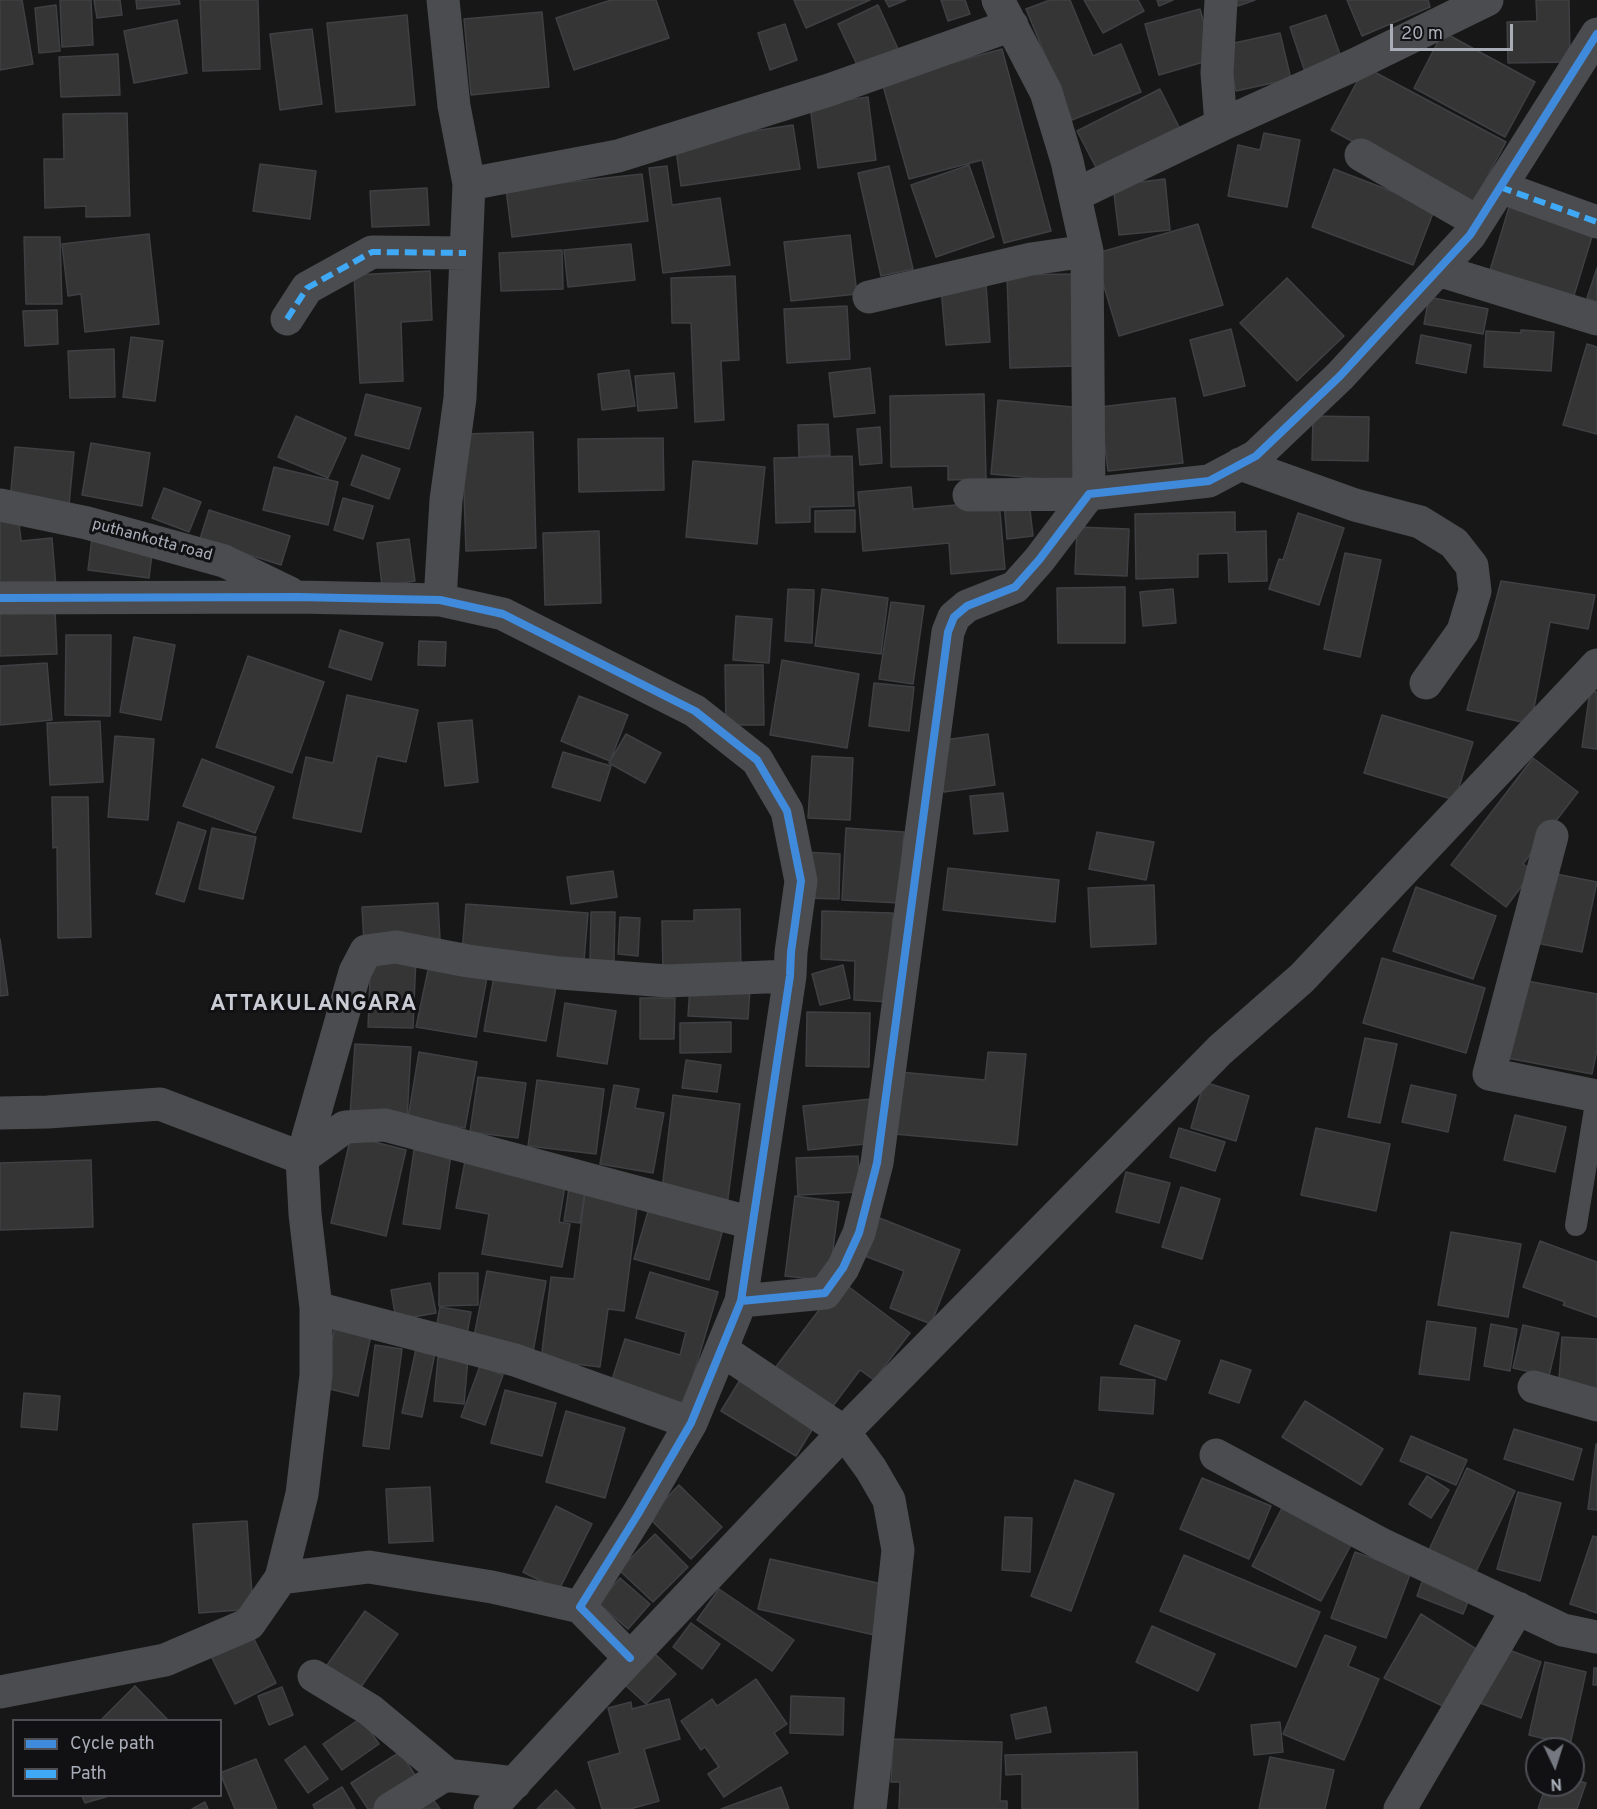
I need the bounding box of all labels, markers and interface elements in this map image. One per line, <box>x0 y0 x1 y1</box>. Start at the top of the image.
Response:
scale bar <box>1393 12 1516 50</box>
text: 20 m <box>1401 23 1443 46</box>
street label: puthankotta road <box>90 516 214 566</box>
district label: ATTAKULANGARA <box>210 993 418 1019</box>
legend <box>12 1719 222 1797</box>
text: Cycle path <box>70 1733 155 1756</box>
north arrow <box>1525 1737 1585 1797</box>
text: Path <box>70 1763 107 1786</box>
text: N <box>1550 1773 1563 1793</box>

